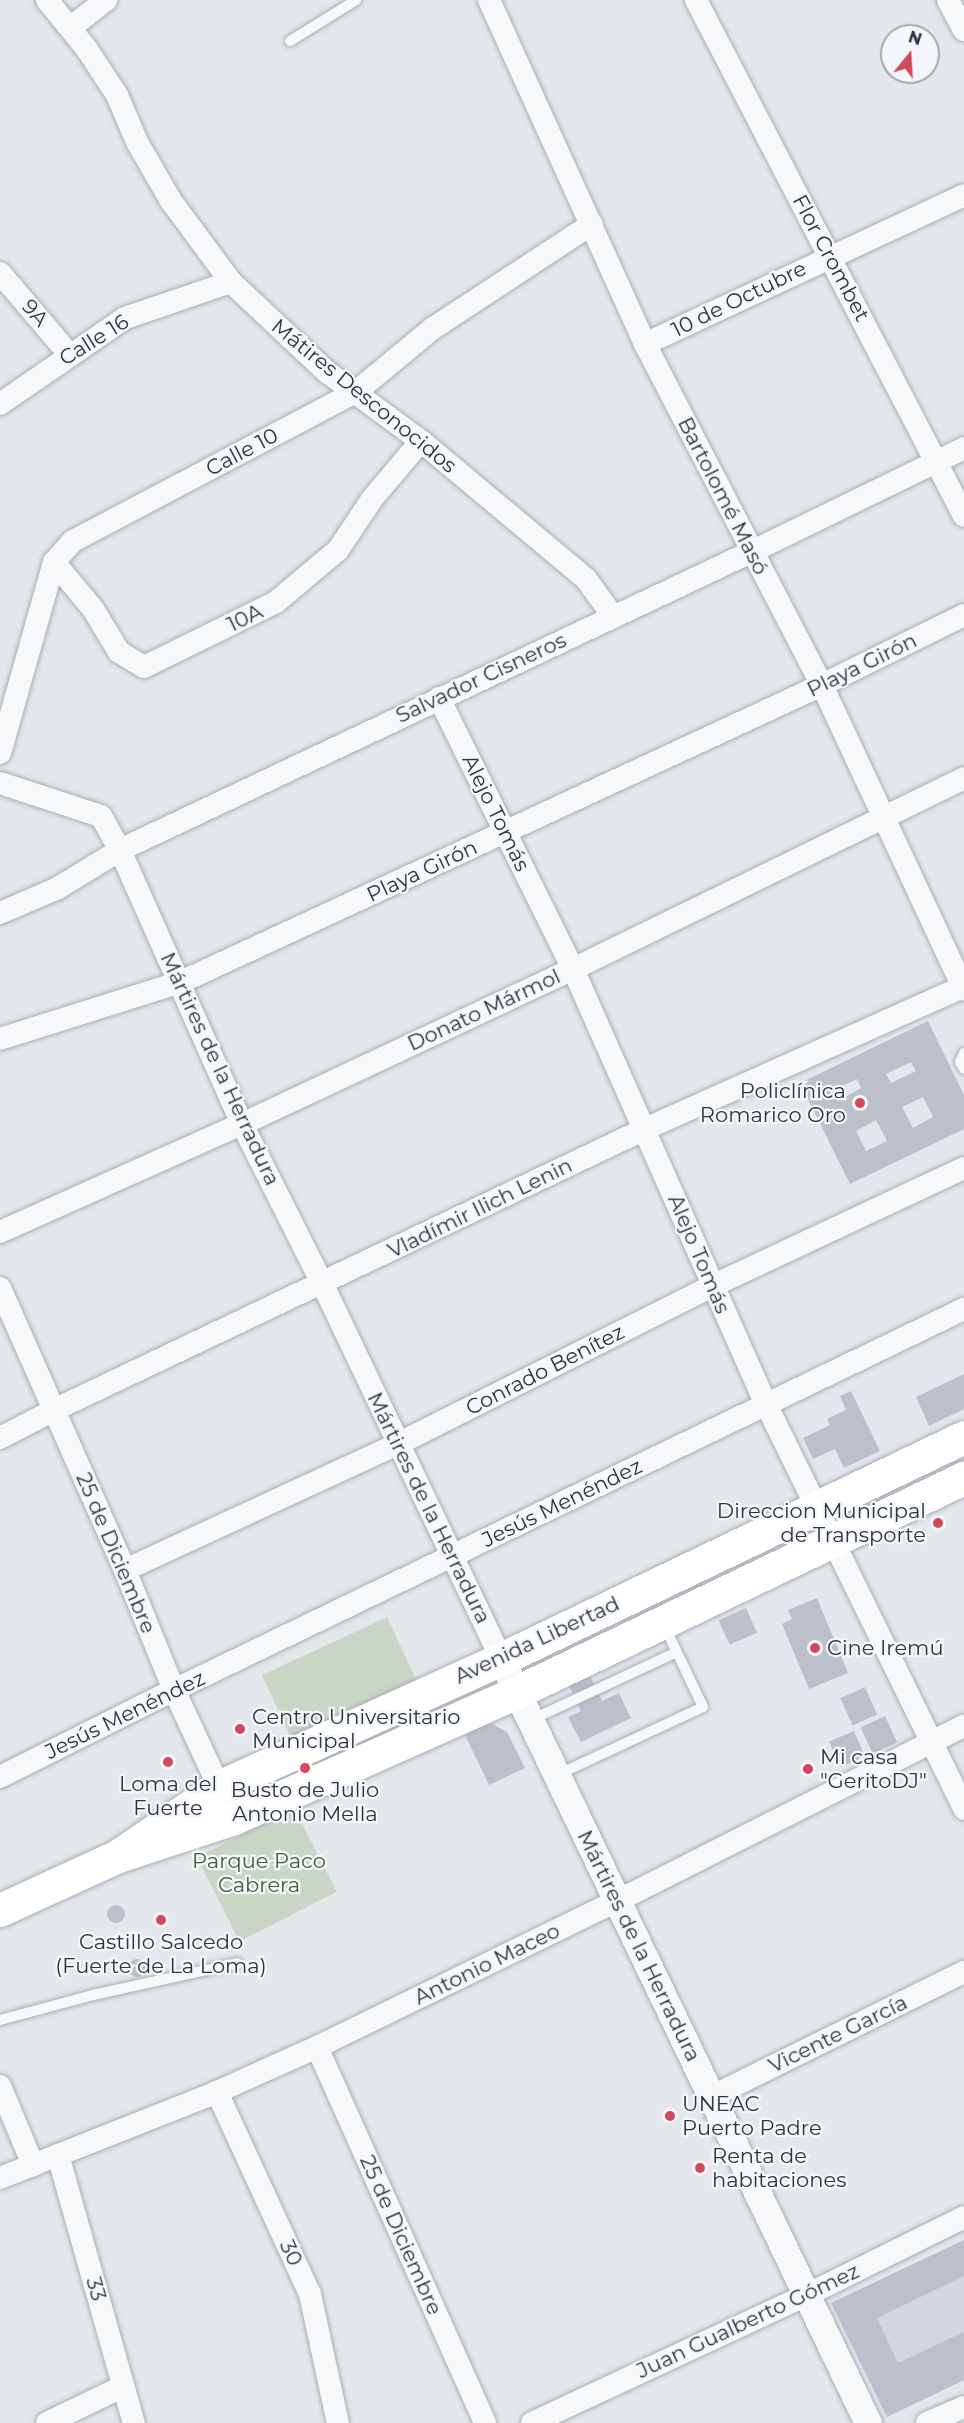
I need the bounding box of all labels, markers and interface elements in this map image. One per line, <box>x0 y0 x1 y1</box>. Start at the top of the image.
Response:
north arrow <box>880 24 940 84</box>
text: N <box>906 27 924 49</box>
street label: Flor Crombet <box>787 190 875 326</box>
street label: 10 de Octubre <box>668 256 810 342</box>
street label: 9A <box>16 294 54 332</box>
street label: Calle 16 <box>55 309 133 371</box>
street label: Mátires Desconocidos <box>266 314 462 478</box>
street label: Bartolomé Masó <box>672 413 774 579</box>
street label: Calle 10 <box>202 423 282 481</box>
street label: 10A <box>223 599 267 637</box>
street label: Salvador Cisneros <box>392 628 570 728</box>
street label: Playa Girón <box>803 628 921 702</box>
street label: Alejo Tomás <box>457 751 535 875</box>
street label: Playa Girón <box>363 834 481 908</box>
street label: Mártires de la Herradura <box>155 948 285 1190</box>
street label: Donato Mármol <box>404 964 564 1056</box>
place label: Policlínica Romarico Oro <box>700 1078 846 1128</box>
marker: Policlínica Romarico Oro <box>851 1094 869 1112</box>
street label: Vladímir Ilich Lenin <box>384 1152 576 1264</box>
street label: Alejo Tomás <box>663 1191 735 1317</box>
street label: Conrado Benítez <box>462 1319 628 1421</box>
street label: Mártires de la Herradura <box>362 1388 496 1628</box>
street label: Jesús Menéndez <box>478 1453 646 1553</box>
street label: 25 de Diciembre <box>71 1469 161 1637</box>
place label: Direccion Municipal de Transporte <box>717 1498 926 1548</box>
marker: Direccion Municipal de Transporte <box>931 1516 945 1530</box>
street label: Avenida Libertad <box>451 1591 623 1689</box>
place label: Cine Iremú <box>827 1635 943 1661</box>
marker: Cine Iremú <box>808 1641 822 1655</box>
street label: Jesús Menéndez <box>41 1665 209 1765</box>
place label: Centro Universitario Municipal <box>252 1704 461 1754</box>
marker: Centro Universitario Municipal <box>233 1722 247 1736</box>
place label: Mi casa "GeritoDJ" <box>820 1744 927 1794</box>
marker: Loma del Fuerte <box>161 1755 175 1769</box>
marker: Busto de Julio Antonio Mella <box>298 1761 312 1775</box>
marker: Mi casa "GeritoDJ" <box>801 1762 815 1776</box>
place label: Loma del Fuerte <box>119 1771 217 1821</box>
place label: Busto de Julio Antonio Mella <box>231 1777 379 1827</box>
street label: Mártires de la Herradura <box>572 1826 706 2066</box>
park label: Parque Paco Cabrera <box>192 1848 326 1898</box>
marker: Castillo Salcedo (Fuerte de La Loma) <box>154 1913 168 1927</box>
street label: Antonio Maceo <box>410 1918 564 2010</box>
place label: Castillo Salcedo (Fuerte de La Loma) <box>55 1929 267 1979</box>
street label: Vicente García <box>765 1990 911 2078</box>
place label: UNEAC Puerto Padre <box>682 2091 822 2141</box>
marker: UNEAC Puerto Padre <box>663 2109 677 2123</box>
place label: Renta de habitaciones <box>712 2143 846 2193</box>
street label: 25 de Diciembre <box>354 2151 448 2319</box>
marker: Renta de habitaciones <box>693 2161 707 2175</box>
street label: 30 <box>274 2236 308 2270</box>
street label: Juan Gualberto Gómez <box>633 2258 863 2384</box>
street label: 33 <box>81 2274 111 2304</box>

